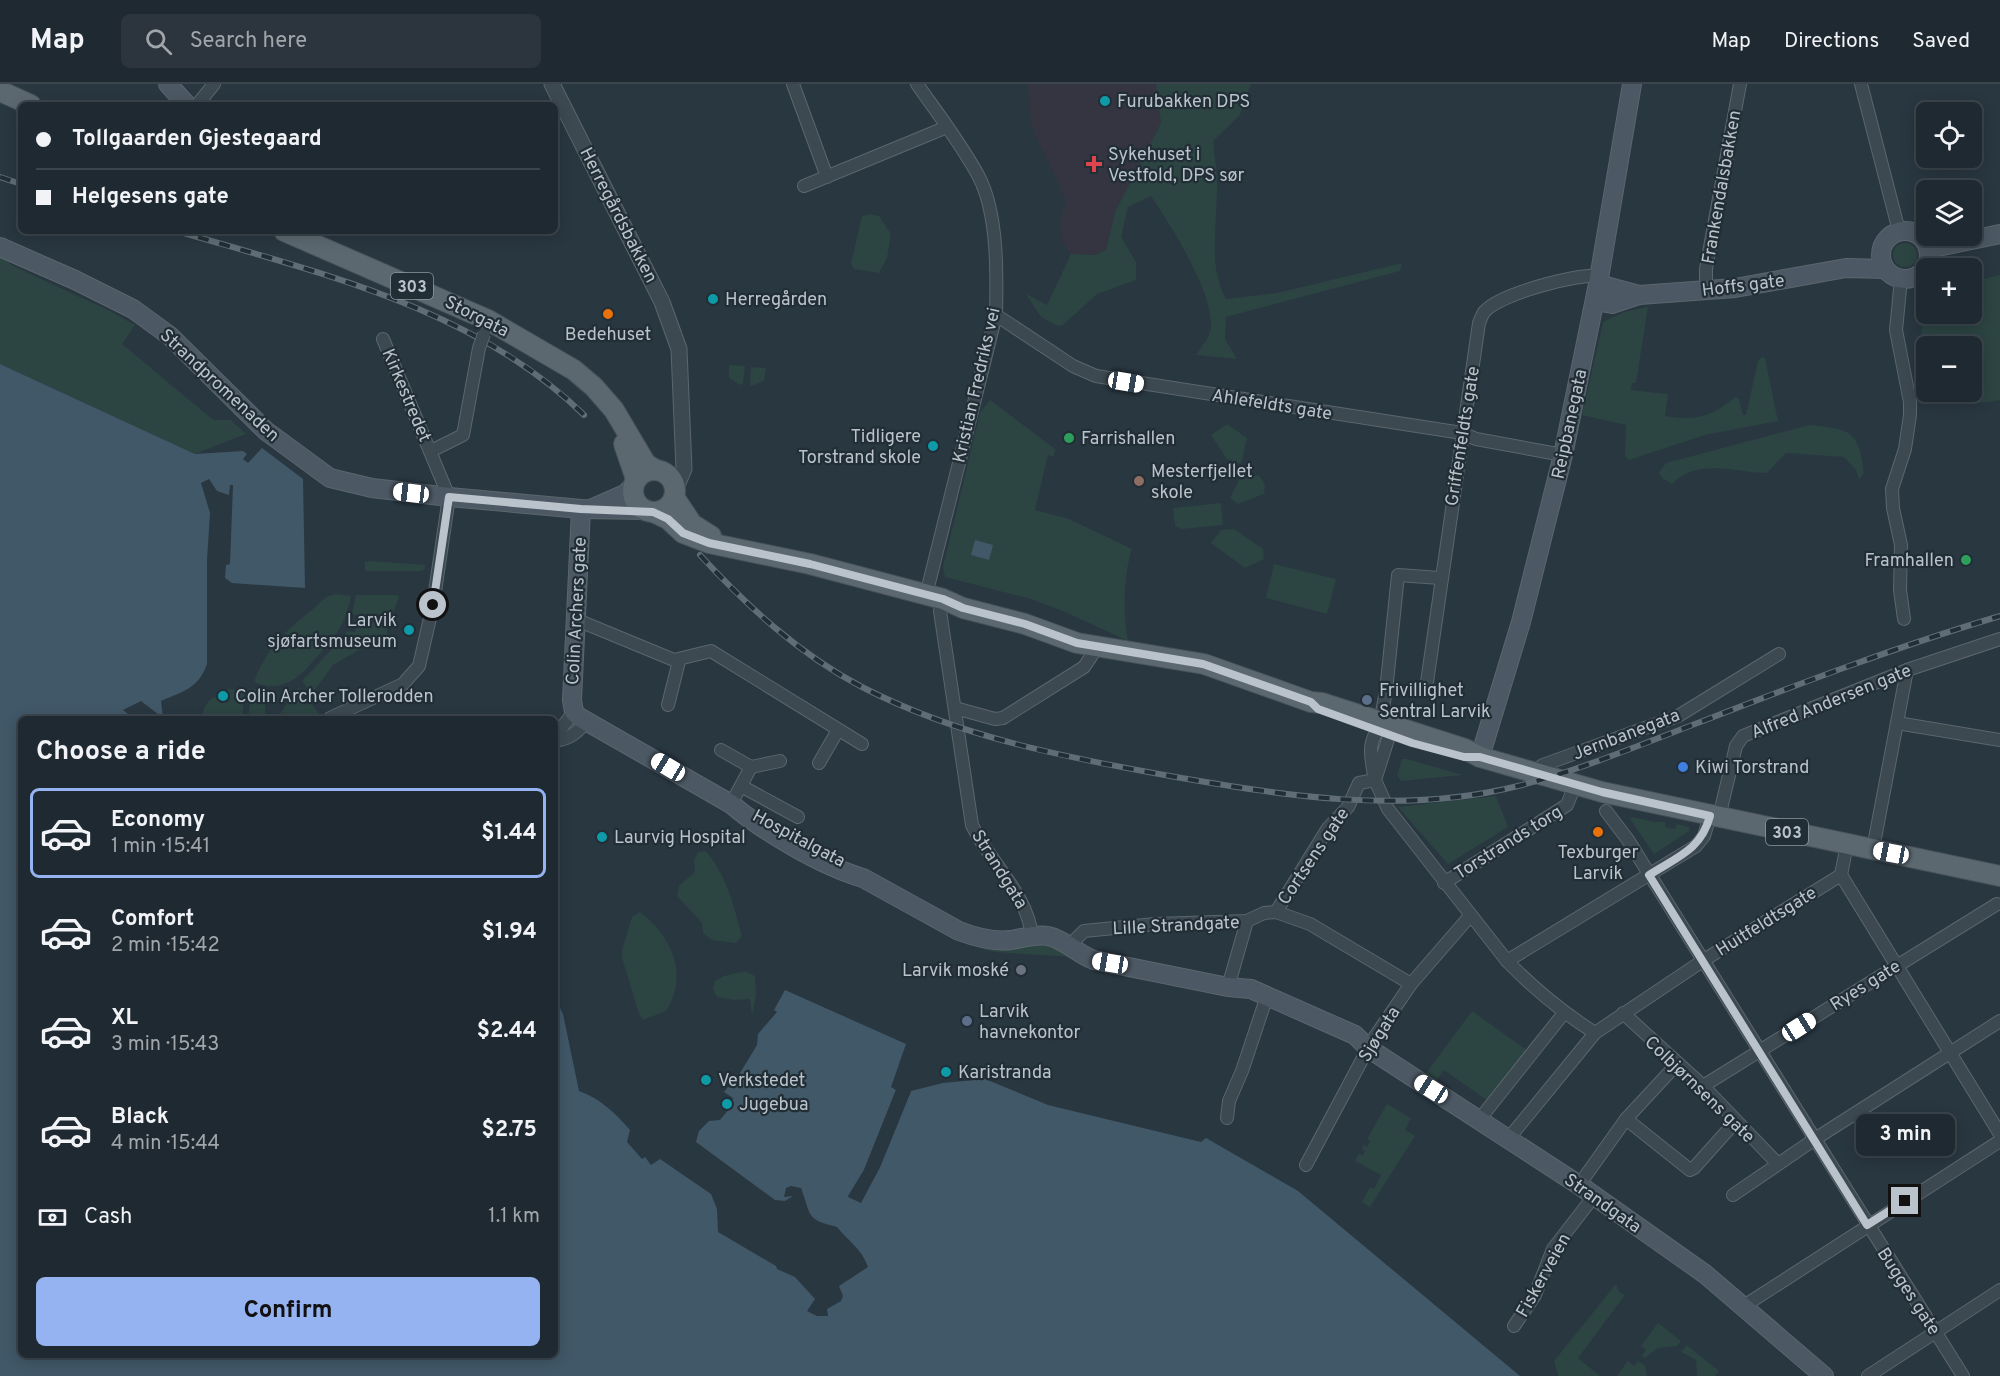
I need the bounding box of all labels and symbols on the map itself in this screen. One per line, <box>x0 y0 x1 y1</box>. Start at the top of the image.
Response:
place label: Furubakken DPS <box>1117 91 1250 114</box>
marker: Furubakken DPS <box>1098 94 1112 108</box>
street label: Frankendalsbakken <box>1698 109 1747 266</box>
street label: Herregårdsbakken <box>574 144 662 287</box>
place label: Sykehuset i Vestfold, DPS sør <box>1108 144 1245 188</box>
marker: Sykehuset i Vestfold, DPS sør <box>1085 155 1103 173</box>
street label: Hoffs gate <box>1700 270 1786 303</box>
road number: 303 <box>391 273 433 299</box>
place label: Herregården <box>725 289 827 312</box>
street label: Storgata <box>440 291 512 343</box>
marker: Herregården <box>706 292 720 306</box>
street label: Kristian Fredriks vei <box>948 305 1007 465</box>
marker: Bedehuset <box>601 307 615 321</box>
place label: Bedehuset <box>565 324 651 347</box>
street label: Strandpromenaden <box>154 325 284 448</box>
street label: Kirkestredet <box>376 345 436 446</box>
street label: Griffenfeldts gate <box>1441 365 1486 508</box>
street label: Reipbanegata <box>1548 367 1593 481</box>
car <box>1107 370 1145 394</box>
street label: Ahlefeldts gate <box>1210 385 1334 426</box>
place label: Tidligere Torstrand skole <box>798 426 921 470</box>
place label: Farrishallen <box>1081 428 1175 451</box>
marker: Farrishallen <box>1062 431 1076 445</box>
marker: Tidligere Torstrand skole <box>926 439 940 453</box>
place label: Mesterfjellet skole <box>1151 461 1253 505</box>
marker: Mesterfjellet skole <box>1132 474 1146 488</box>
car <box>392 482 430 504</box>
street label: Colin Archers gate <box>562 537 593 686</box>
place label: Framhallen <box>1865 550 1954 573</box>
marker: Framhallen <box>1959 553 1973 567</box>
route start <box>419 591 446 618</box>
place label: Larvik sjøfartsmuseum <box>267 610 397 654</box>
marker: Larvik sjøfartsmuseum <box>402 623 416 637</box>
street label: Alfred Andersen gate <box>1748 660 1915 745</box>
place label: Frivillighet Sentral Larvik <box>1379 680 1491 724</box>
place label: Colin Archer Tollerodden <box>235 686 434 709</box>
marker: Colin Archer Tollerodden <box>216 689 230 703</box>
marker: Frivillighet Sentral Larvik <box>1360 693 1374 707</box>
street label: Jernbanegata <box>1570 704 1683 766</box>
car <box>648 750 688 784</box>
place label: Kiwi Torstrand <box>1695 757 1809 780</box>
marker: Kiwi Torstrand <box>1676 760 1690 774</box>
street label: Torstrands torg <box>1451 801 1567 886</box>
street label: Cortsens gate <box>1273 804 1355 910</box>
street label: Hospitalgata <box>748 805 849 873</box>
road number: 303 <box>1766 819 1808 845</box>
marker: Texburger Larvik <box>1591 825 1605 839</box>
street label: Strandgata <box>965 826 1032 914</box>
place label: Laurvig Hospital <box>614 827 746 850</box>
marker: Laurvig Hospital <box>595 830 609 844</box>
car <box>1872 841 1910 865</box>
place label: Texburger Larvik <box>1557 842 1639 886</box>
street label: Huitfeldtsgate <box>1712 882 1822 962</box>
street label: Lille Strandgate <box>1112 912 1240 941</box>
car <box>1091 951 1129 975</box>
street label: Ryes gate <box>1826 956 1905 1017</box>
place label: Larvik moské <box>902 960 1009 983</box>
marker: Larvik moské <box>1014 963 1028 977</box>
place label: Larvik havnekontor <box>979 1001 1081 1045</box>
street label: Sjøgata <box>1354 1003 1406 1067</box>
car <box>1779 1010 1819 1044</box>
marker: Larvik havnekontor <box>960 1014 974 1028</box>
street label: Colbjørnsens gate <box>1639 1031 1759 1149</box>
place label: Karistranda <box>958 1062 1051 1085</box>
marker: Karistranda <box>939 1065 953 1079</box>
place label: Verkstedet <box>718 1070 805 1093</box>
car <box>1411 1072 1451 1106</box>
marker: Verkstedet <box>699 1073 713 1087</box>
place label: Jugebua <box>739 1094 808 1117</box>
marker: Jugebua <box>720 1097 734 1111</box>
callout: 3 min <box>1856 1114 1954 1156</box>
street label: Strandgata <box>1559 1169 1645 1239</box>
route end <box>1891 1187 1918 1214</box>
street label: Fiskerveien <box>1512 1230 1577 1322</box>
street label: Bugges gate <box>1871 1244 1945 1340</box>

